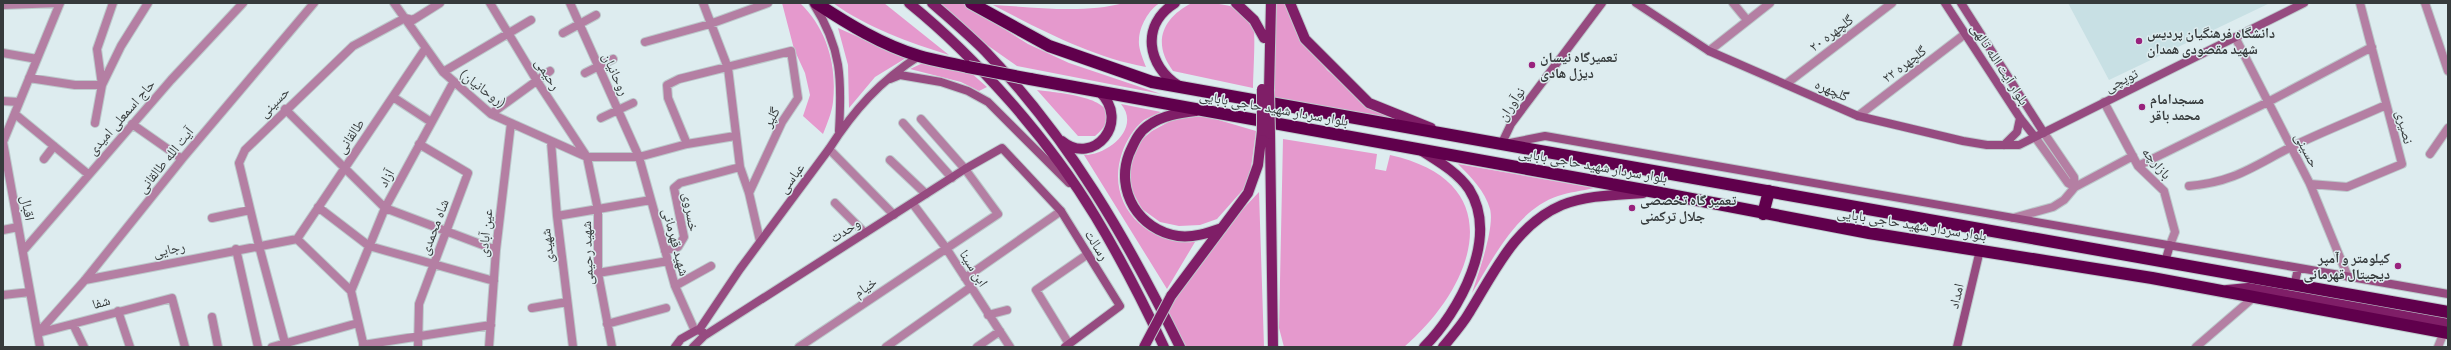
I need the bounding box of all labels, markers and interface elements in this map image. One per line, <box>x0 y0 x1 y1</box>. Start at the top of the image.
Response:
street label: گلچهره ۲۰ <box>1806 11 1857 56</box>
street label: بلوار آیت الله تالهی <box>1967 20 2032 108</box>
place label: دانشگاه فرهنگیان پردیس شهید مقصودی همدان <box>2147 25 2275 58</box>
marker: دانشگاه فرهنگیان پردیس شهید مقصودی همدان <box>2134 36 2144 46</box>
street label: گلچهره ۲۲ <box>1879 42 1930 87</box>
place label: تعمیرگاه نیسان دیزل هادی <box>1540 49 1618 82</box>
street label: روحانیان <box>599 50 632 98</box>
street label: رحیمی <box>531 55 564 94</box>
marker: تعمیرگاه نیسان دیزل هادی <box>1527 60 1537 70</box>
street label: توپچی <box>2102 65 2141 96</box>
street label: (روحانیان) <box>457 66 509 111</box>
street label: حاج اسمعلی امیدی <box>84 76 160 159</box>
street label: گلچهره <box>1812 76 1852 105</box>
street label: حسینی <box>255 83 293 121</box>
street label: نوآوران <box>1494 84 1529 124</box>
street label: بلوار سردار شهید حاجی بابایی <box>1198 87 1350 130</box>
place label: مسجدامام محمد باقر <box>2149 91 2204 124</box>
marker: مسجدامام محمد باقر <box>2137 102 2147 112</box>
street label: گلپر <box>759 104 784 131</box>
street label: نصیری <box>2392 109 2417 146</box>
street label: طالقانی <box>333 116 368 157</box>
street label: آیت الله طالقانی <box>134 123 197 197</box>
street label: حسینی <box>2291 130 2323 171</box>
street label: بلوار سردار شهید حاجی بابایی <box>1517 144 1669 187</box>
street label: بازارچه <box>2138 144 2175 183</box>
street label: عباسی <box>775 160 808 197</box>
street label: آزاد <box>375 166 398 190</box>
street label: خسروی <box>679 191 702 233</box>
place label: تعمیر گاه تخصصی جلال ترکمنی <box>1640 192 1736 225</box>
street label: اقبال <box>17 194 38 222</box>
street label: شاه محمدی <box>416 197 453 257</box>
marker: تعمیر گاه تخصصی جلال ترکمنی <box>1627 203 1637 213</box>
street label: بلوار سردار شهید حاجی بابایی <box>1836 204 1988 245</box>
street label: شهید قهرمانی <box>658 206 693 278</box>
street label: عین آبادی <box>475 208 496 258</box>
street label: وحدت <box>827 214 864 246</box>
street label: شهید رحیمی <box>578 221 597 285</box>
street label: رسالت <box>1081 227 1112 264</box>
street label: شهیدی <box>537 228 558 264</box>
street label: رجایی <box>152 238 187 261</box>
street label: ابن سینا <box>956 247 991 290</box>
place label: کیلومتر و آمپر دیجیتال قهرمانی <box>2303 250 2390 283</box>
marker: کیلومتر و آمپر دیجیتال قهرمانی <box>2393 261 2403 271</box>
street label: خیام <box>850 274 881 302</box>
street label: امداد <box>1945 282 1968 310</box>
street label: شفا <box>90 292 112 313</box>

